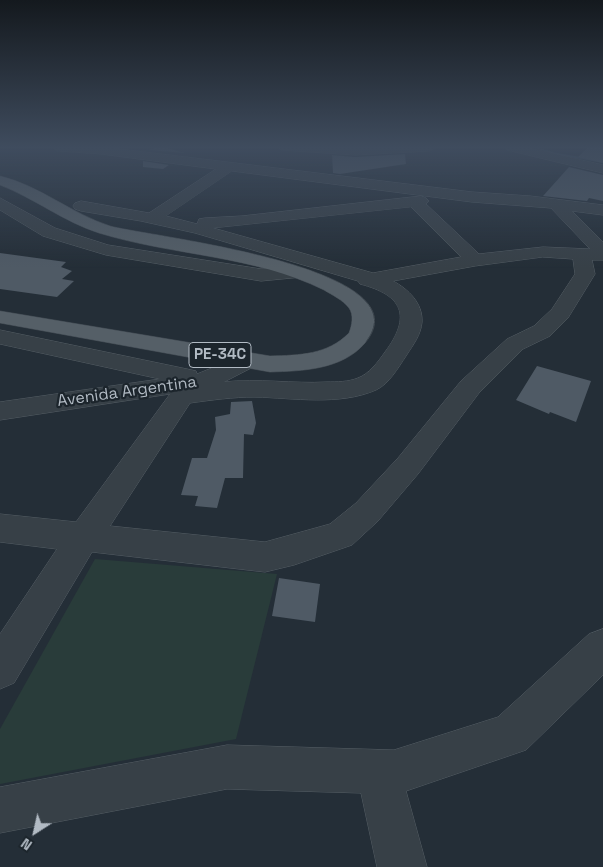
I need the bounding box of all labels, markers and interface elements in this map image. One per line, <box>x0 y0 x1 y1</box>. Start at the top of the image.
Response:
road number: PE-34C <box>189 342 251 368</box>
street label: Avenida Argentina <box>56 373 198 411</box>
north arrow <box>10 807 60 857</box>
text: N <box>17 834 35 854</box>

